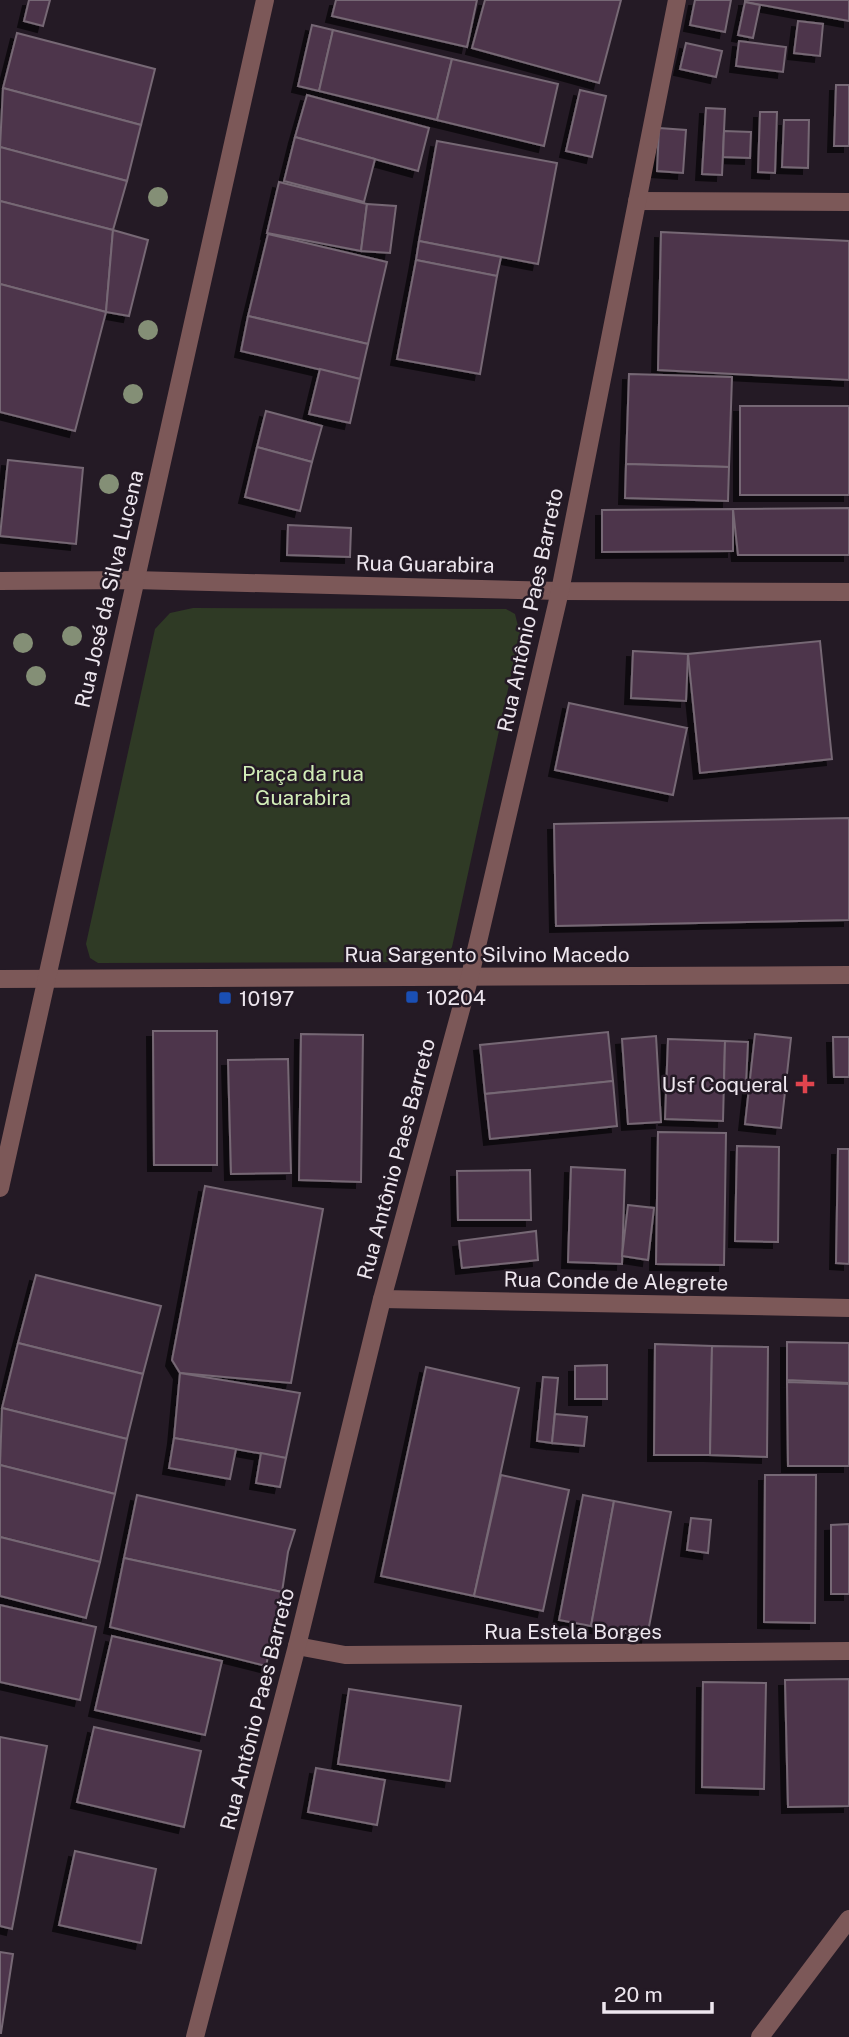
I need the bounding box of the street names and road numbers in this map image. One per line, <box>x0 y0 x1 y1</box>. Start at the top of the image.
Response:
street label: Rua José da Silva Lucena <box>69 468 149 710</box>
street label: Rua Antônio Paes Barreto <box>492 486 568 734</box>
street label: Rua Guarabira <box>355 550 495 578</box>
street label: Rua Sargento Silvino Macedo <box>344 942 630 967</box>
street label: Rua Antônio Paes Barreto <box>352 1036 440 1282</box>
street label: Rua Conde de Alegrete <box>503 1267 729 1295</box>
street label: Rua Antônio Paes Barreto <box>215 1585 299 1833</box>
street label: Rua Estela Borges <box>484 1619 662 1644</box>

